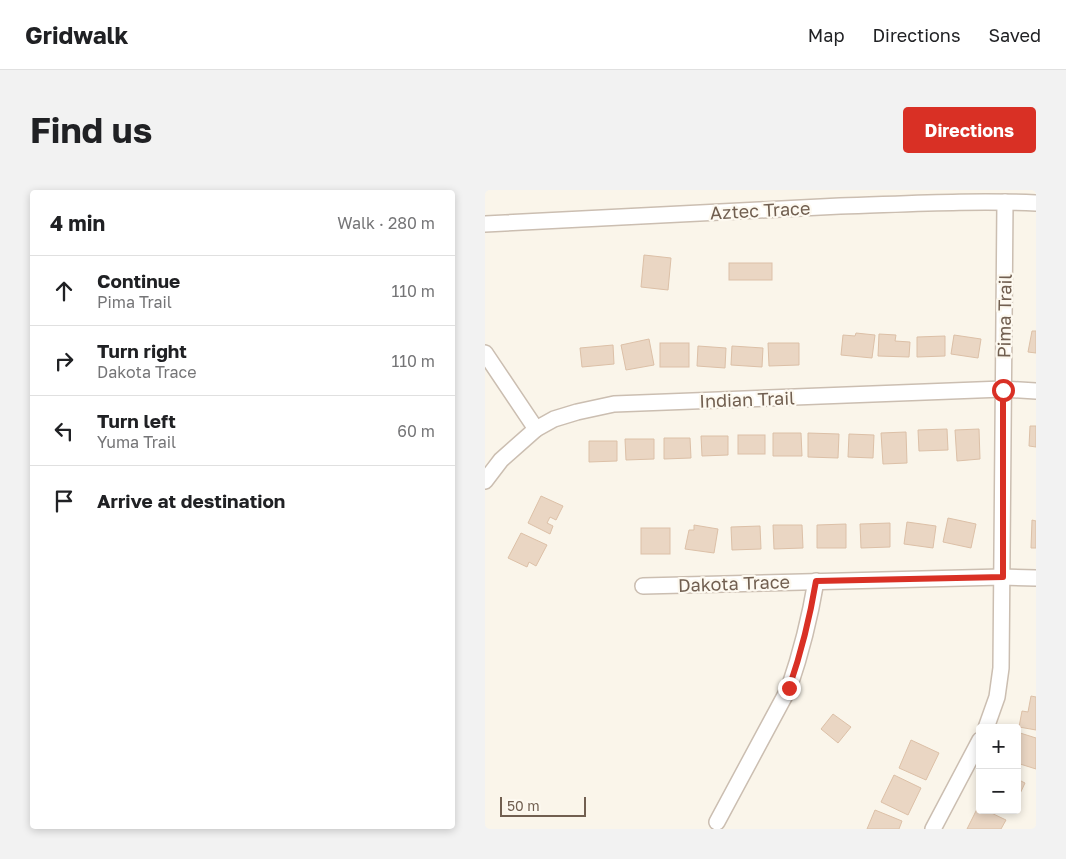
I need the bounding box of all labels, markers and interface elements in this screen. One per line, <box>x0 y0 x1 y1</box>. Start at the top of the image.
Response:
text: Gridwalk <box>25 20 129 49</box>
text: Map <box>808 24 844 46</box>
text: Directions <box>872 24 960 46</box>
text: Saved <box>988 24 1041 46</box>
button: Directions <box>903 107 1036 153</box>
text: Find us <box>30 109 152 151</box>
street label: Aztec Trace <box>709 196 811 224</box>
text: 4 min <box>50 210 105 236</box>
text: Walk · 280 m <box>337 213 435 233</box>
text: Continue <box>97 269 180 292</box>
street label: Pima Trail <box>992 273 1016 358</box>
icon: ahead <box>50 277 78 305</box>
text: 110 m <box>391 281 435 301</box>
text: Pima Trail <box>97 292 172 312</box>
text: Turn right <box>97 339 187 362</box>
icon: right <box>50 347 78 375</box>
text: 110 m <box>391 351 435 371</box>
text: Dakota Trace <box>97 362 197 382</box>
route start <box>992 379 1015 402</box>
street label: Indian Trail <box>699 386 795 412</box>
text: Turn left <box>97 409 176 432</box>
icon: left <box>50 417 78 445</box>
text: 60 m <box>397 421 435 441</box>
text: Yuma Trail <box>97 432 176 452</box>
icon: arrive <box>50 487 78 515</box>
text: Arrive at destination <box>97 489 285 512</box>
street label: Dakota Trace <box>678 570 790 596</box>
route end <box>778 677 801 700</box>
map controls <box>976 724 1021 814</box>
button: + <box>976 724 1021 769</box>
button: − <box>976 769 1021 814</box>
scale bar <box>500 794 586 817</box>
text: 50 m <box>507 797 540 814</box>

